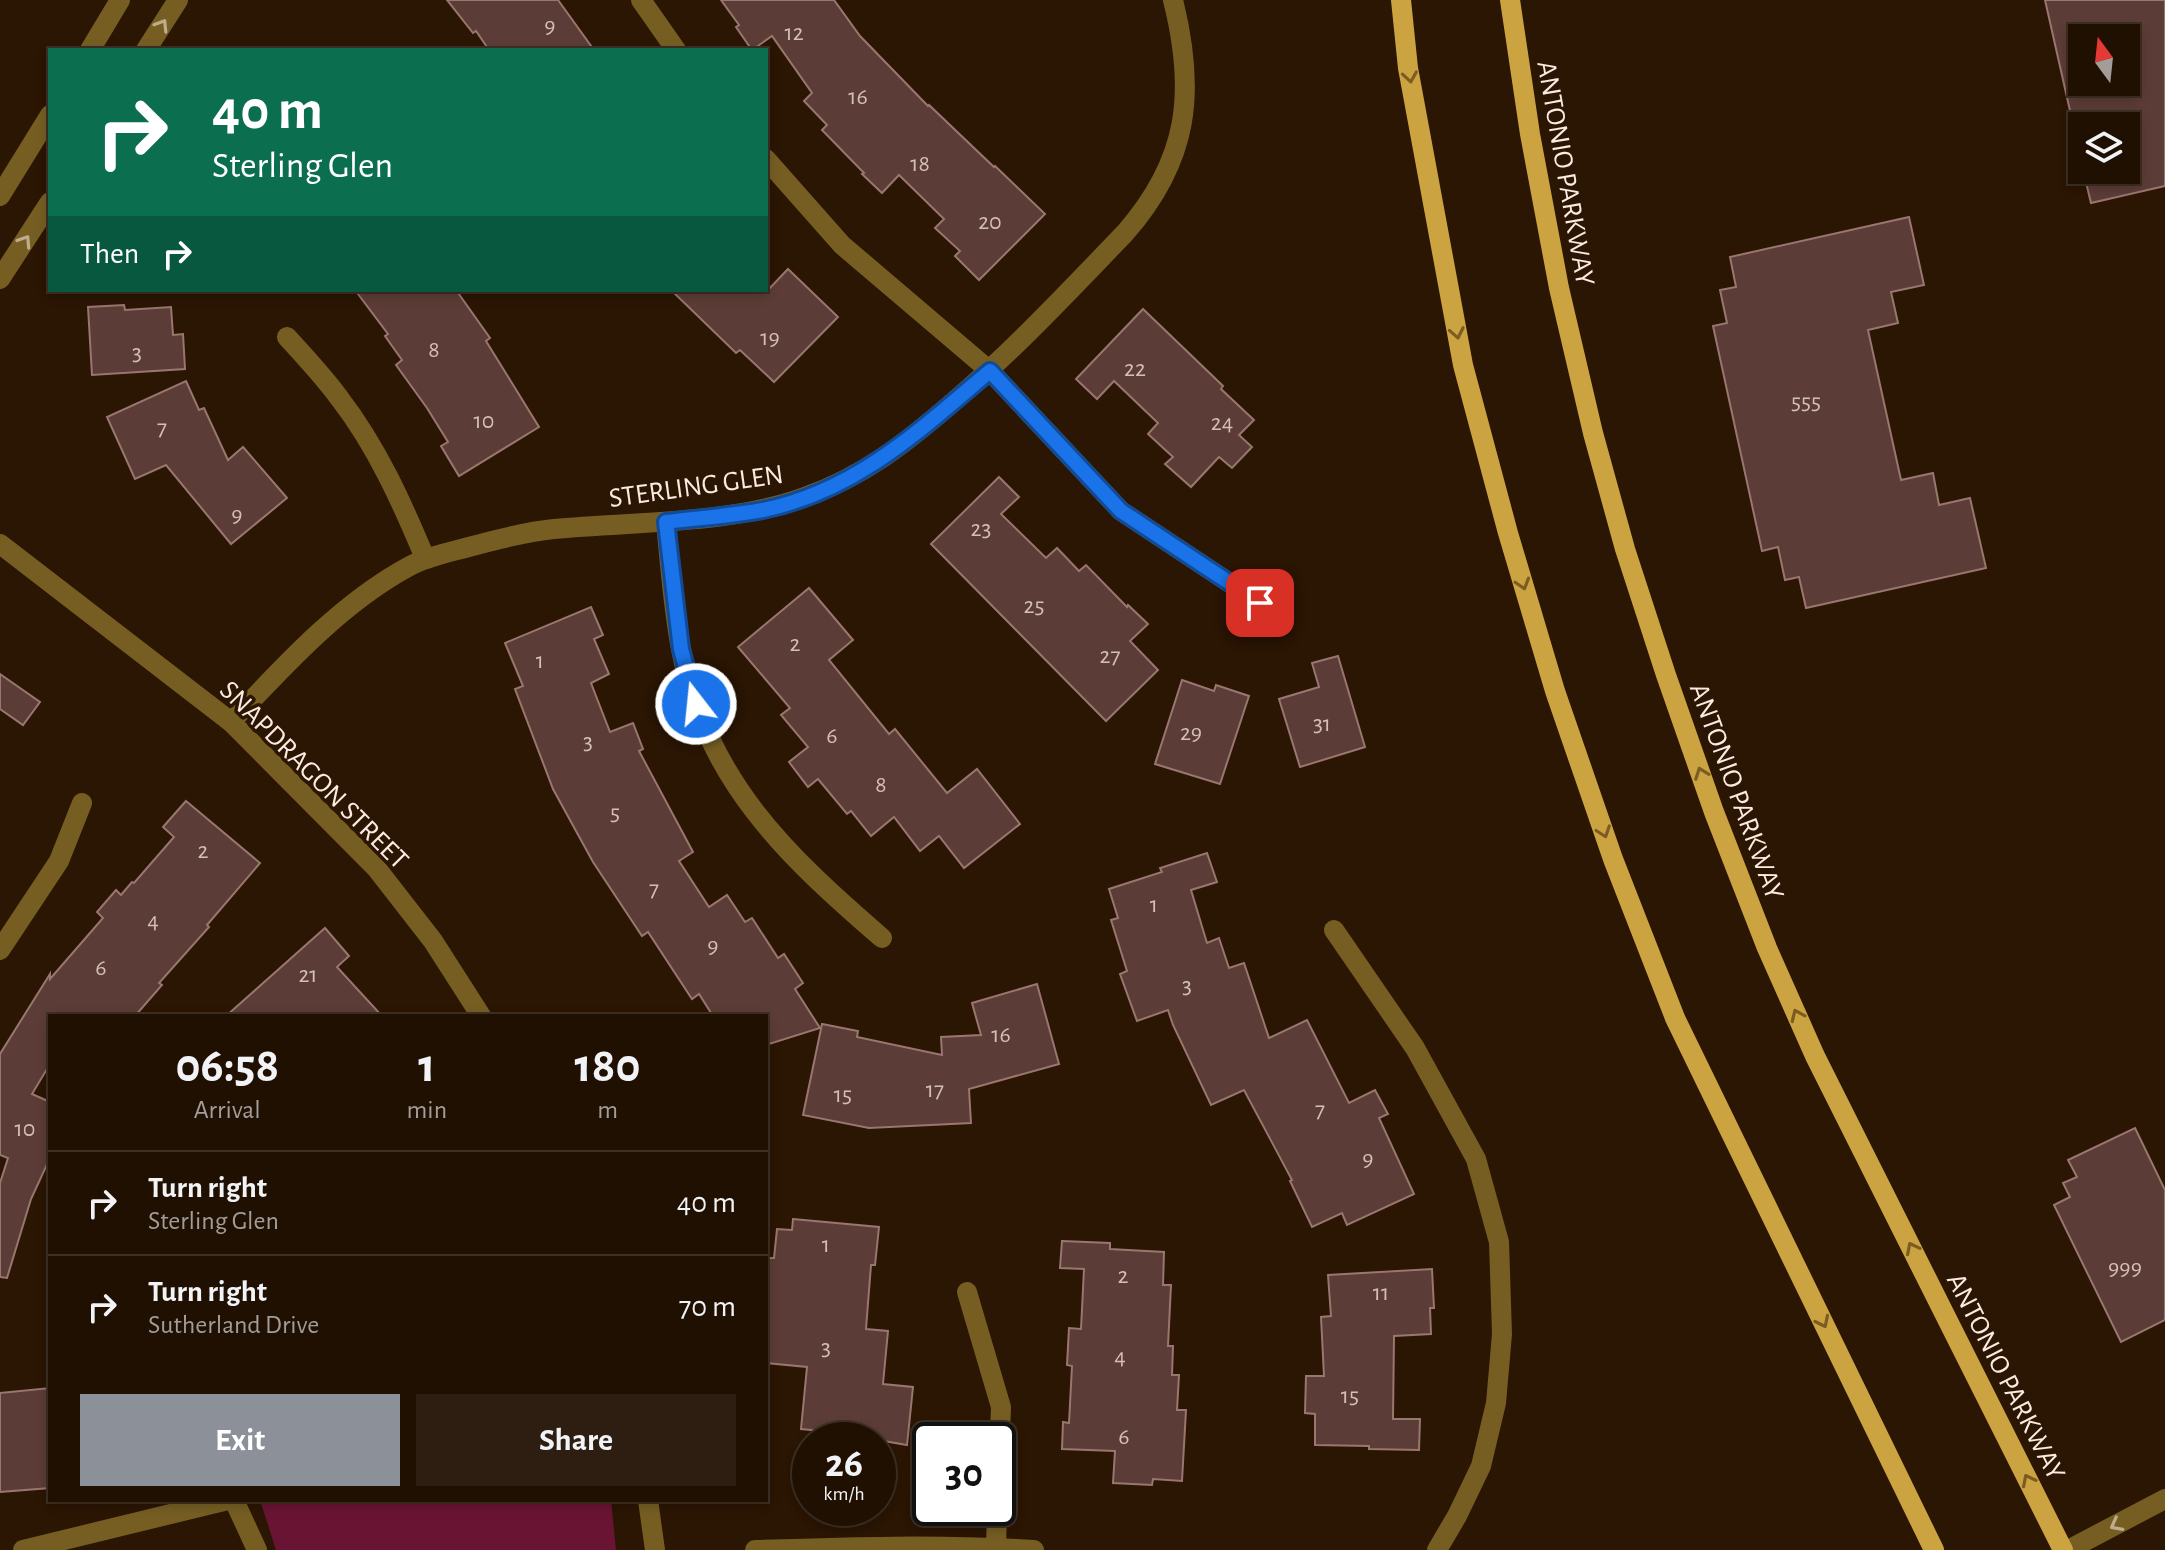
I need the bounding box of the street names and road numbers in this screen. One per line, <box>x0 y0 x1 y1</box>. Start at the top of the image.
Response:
street label: ANTONIO PARKWAY <box>1531 59 1599 288</box>
street label: STERLING GLEN <box>607 461 785 513</box>
street label: SNAPDRAGON STREET <box>214 676 413 875</box>
street label: ANTONIO PARKWAY <box>1684 680 1788 904</box>
street label: ANTONIO PARKWAY <box>1941 1269 2070 1485</box>

